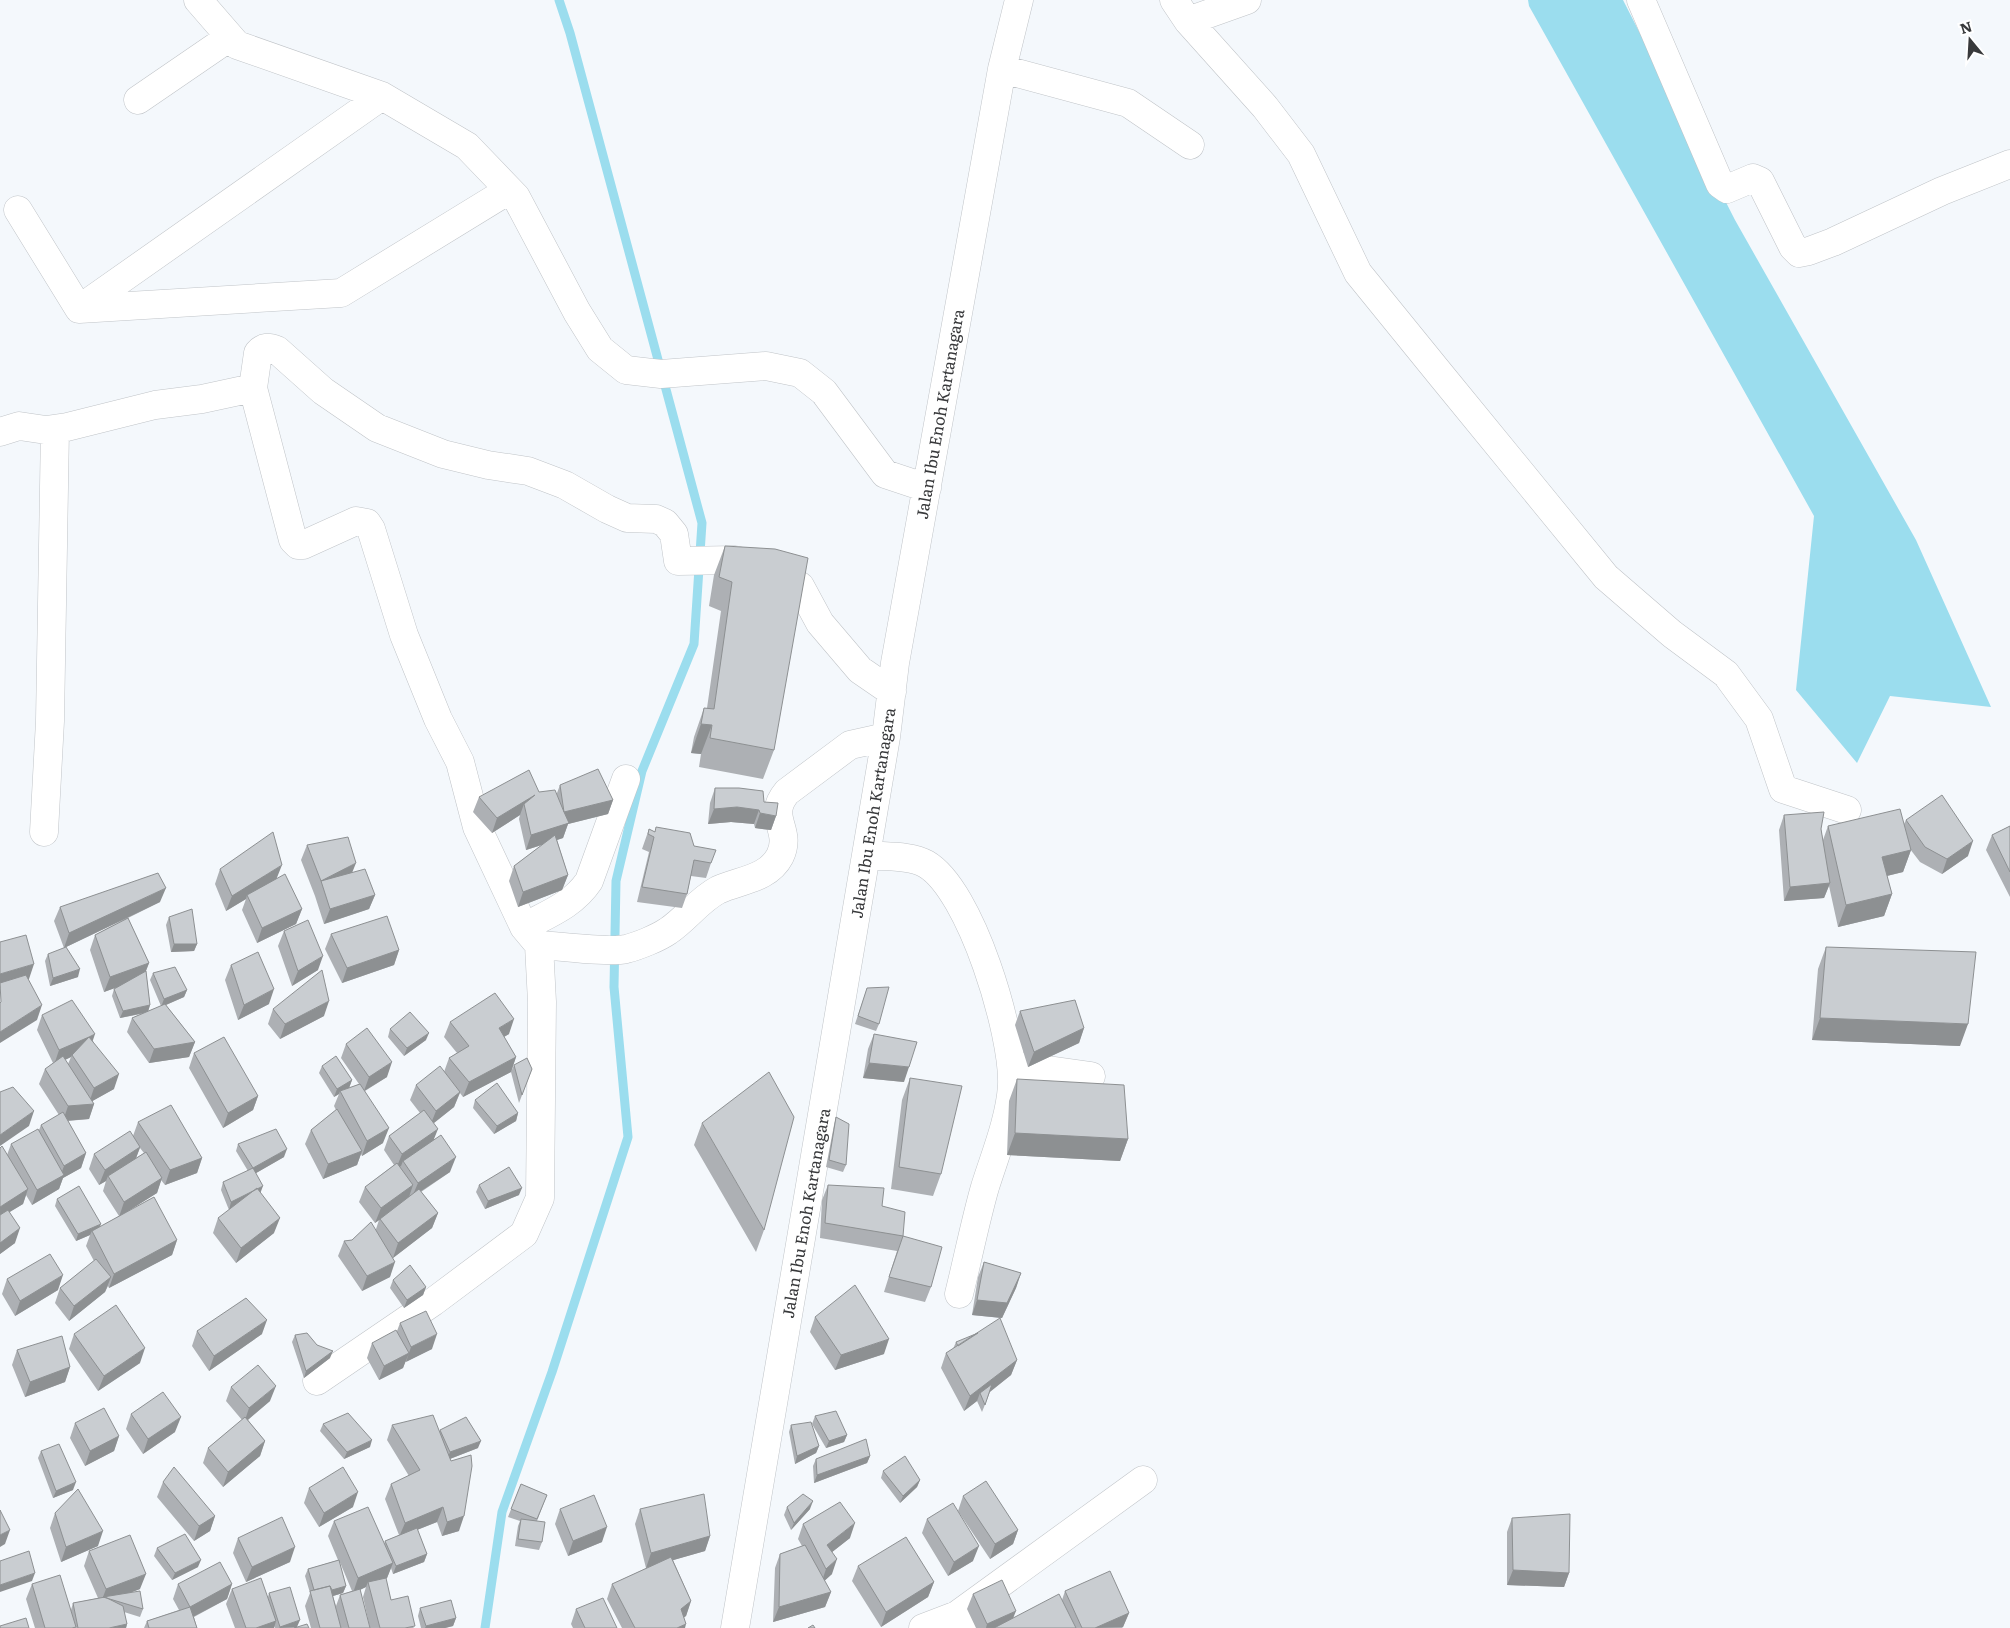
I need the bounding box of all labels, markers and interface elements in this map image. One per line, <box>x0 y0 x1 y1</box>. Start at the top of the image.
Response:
north arrow <box>1945 15 1995 65</box>
text: N <box>1957 15 1975 38</box>
street label: Jalan Ibu Enoh Kartanagara <box>909 307 969 521</box>
street label: Jalan Ibu Enoh Kartanagara <box>844 705 901 920</box>
street label: Jalan Ibu Enoh Kartanagara <box>775 1106 835 1320</box>

